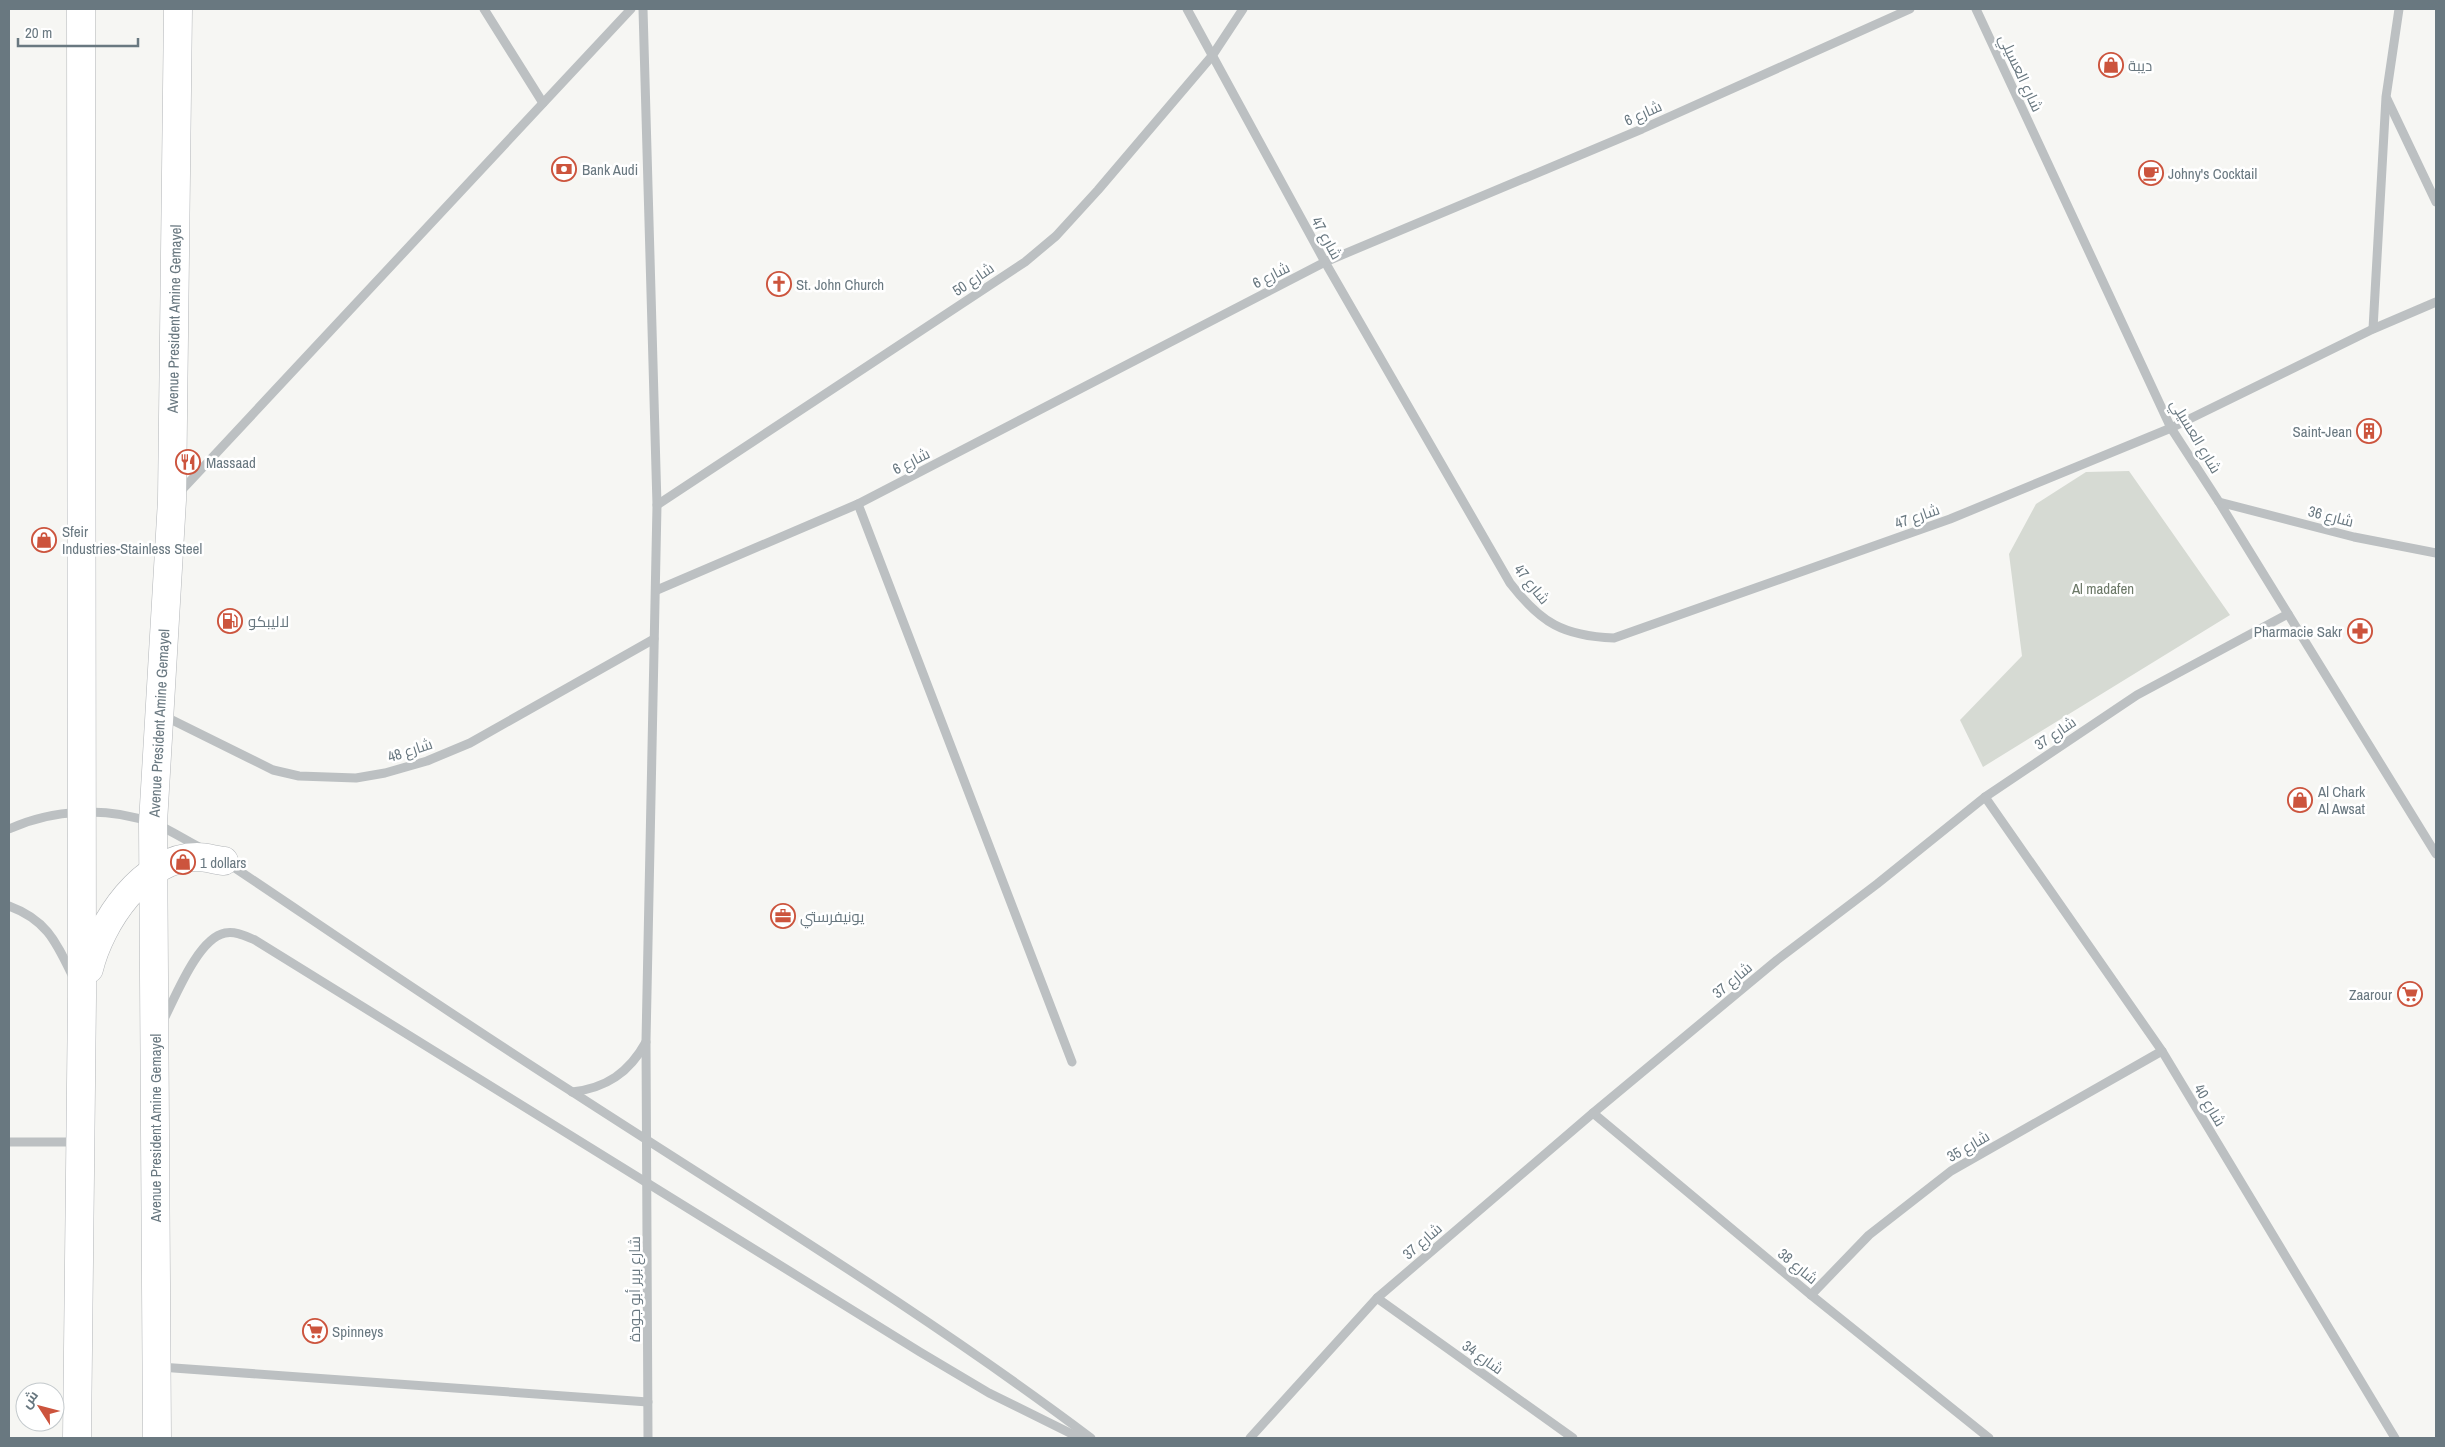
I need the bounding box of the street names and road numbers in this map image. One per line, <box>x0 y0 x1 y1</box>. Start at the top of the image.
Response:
street label: شارع العسيلي <box>1992 31 2048 116</box>
street label: شارع 6 <box>1621 95 1666 132</box>
street label: شارع 47 <box>1306 213 1347 264</box>
street label: Avenue President Amine Gemayel <box>162 225 186 414</box>
street label: شارع 50 <box>948 257 999 301</box>
street label: شارع 6 <box>1249 257 1294 294</box>
street label: شارع العسيلي <box>2164 395 2226 478</box>
street label: شارع 6 <box>889 443 934 480</box>
street label: شارع 47 <box>1892 499 1943 534</box>
street label: شارع 36 <box>2306 500 2356 533</box>
street label: شارع 47 <box>1509 559 1555 609</box>
street label: Avenue President Amine Gemayel <box>144 628 174 819</box>
street label: شارع 37 <box>2030 711 2081 755</box>
street label: شارع 48 <box>385 733 436 768</box>
street label: شارع 37 <box>1708 957 1757 1004</box>
street label: Avenue President Amine Gemayel <box>145 1034 166 1223</box>
street label: شارع 40 <box>2188 1080 2231 1131</box>
street label: شارع 35 <box>1943 1125 1994 1168</box>
street label: شارع 37 <box>1398 1218 1447 1265</box>
street label: شارع بربر أبو جودة <box>624 1236 646 1342</box>
street label: شارع 38 <box>1773 1243 1822 1290</box>
street label: شارع 34 <box>1458 1335 1508 1380</box>

